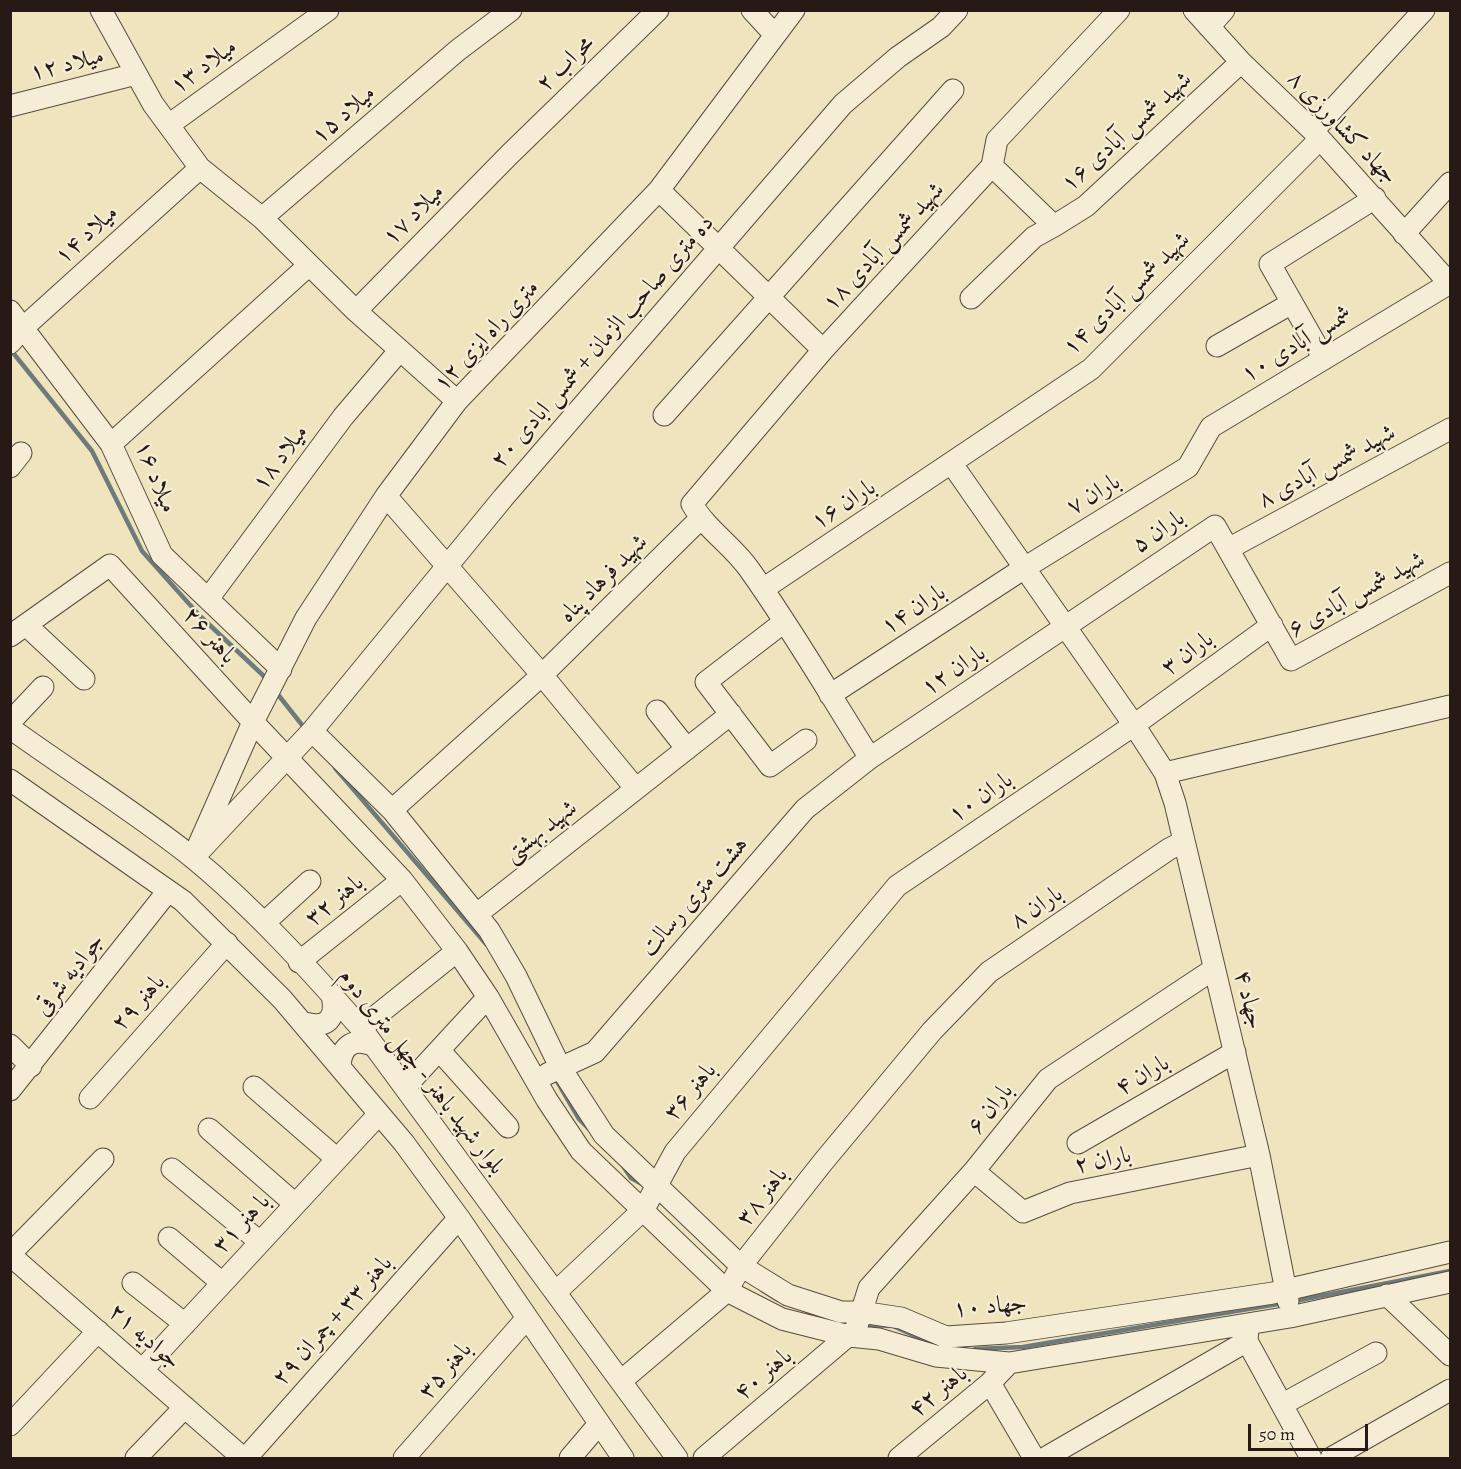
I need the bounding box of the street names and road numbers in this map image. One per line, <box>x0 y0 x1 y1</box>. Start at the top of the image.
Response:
street label: محراب ۲ <box>531 30 601 98</box>
street label: میلاد ۱۳ <box>165 33 243 101</box>
street label: میلاد ۱۲ <box>27 42 107 88</box>
street label: جهاد کشاورزی ۸ <box>1281 65 1403 191</box>
street label: شهید شمس آبادی ۱۶ <box>1056 66 1198 198</box>
street label: میلاد ۱۵ <box>306 79 382 151</box>
street label: شهید شمس آبادی ۱۸ <box>817 177 951 317</box>
street label: میلاد ۱۷ <box>377 178 451 252</box>
street label: میلاد ۱۴ <box>49 199 125 271</box>
street label: ده متری صاحب الزمان + شمس ابادی ۲۰ <box>485 209 721 475</box>
street label: شهید شمس آبادی ۱۴ <box>1057 226 1197 362</box>
street label: ۱۲ متری راه ایزی <box>428 274 546 398</box>
street label: شمس آبادی ۱۰ <box>1236 301 1358 389</box>
street label: میلاد ۱۸ <box>247 419 315 497</box>
street label: شهید شمس آبادی ۸ <box>1253 419 1401 515</box>
street label: میلاد ۱۶ <box>128 437 182 517</box>
street label: باران ۷ <box>1062 468 1126 522</box>
street label: باران ۱۶ <box>806 473 882 537</box>
street label: باران ۵ <box>1127 504 1191 560</box>
street label: شهید فرهاد پناه <box>554 529 654 629</box>
street label: شهید شمس آبادی ۶ <box>1284 546 1430 644</box>
street label: باران ۱۴ <box>876 578 952 642</box>
street label: باهنر ۲۶ <box>176 602 242 670</box>
street label: باران ۳ <box>1156 625 1220 683</box>
street label: باران ۱۲ <box>916 639 992 703</box>
street label: باران ۱۰ <box>943 766 1019 830</box>
street label: شهید بهشتی <box>499 794 583 870</box>
street label: هشت متری رسالت <box>635 831 755 963</box>
street label: باهنر ۳۲ <box>300 869 370 933</box>
street label: باران ۸ <box>1005 880 1069 936</box>
street label: جوادیه شرقی <box>29 928 111 1022</box>
street label: بلوار شهید باهنر - چهل متری دوم <box>331 963 511 1181</box>
street label: جهاد ۴ <box>1227 967 1269 1033</box>
street label: باهنر ۲۹ <box>106 969 172 1037</box>
street label: باران ۴ <box>1111 1049 1175 1103</box>
street label: باهنر ۳۶ <box>658 1057 724 1127</box>
street label: باران ۶ <box>962 1078 1020 1140</box>
street label: باران ۲ <box>1072 1141 1134 1181</box>
street label: باهنر ۳۸ <box>731 1162 795 1232</box>
street label: با هنر ۳۱ <box>207 1188 277 1260</box>
street label: باهنر ۳۳ + چمران ۲۹ <box>267 1250 399 1392</box>
street label: جهاد ۱۰ <box>952 1289 1028 1325</box>
street label: جوادیه ۲۱ <box>102 1298 186 1376</box>
street label: باهنر ۳۵ <box>413 1336 479 1406</box>
street label: باهنر ۴۰ <box>729 1342 799 1408</box>
street label: باهنر ۴۲ <box>904 1360 974 1424</box>

